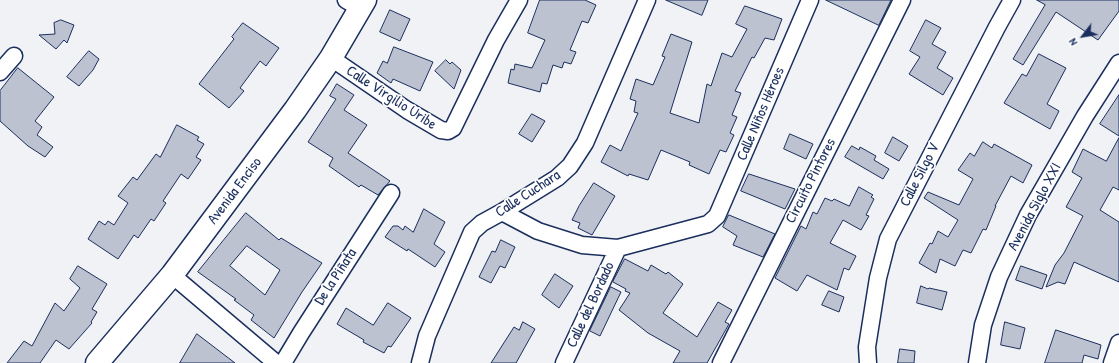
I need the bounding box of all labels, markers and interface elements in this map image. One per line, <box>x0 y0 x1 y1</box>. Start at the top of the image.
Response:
north arrow <box>1063 16 1103 56</box>
text: N <box>1065 36 1080 48</box>
street label: Calle Virgilio Uribe <box>343 62 439 134</box>
street label: Calle Niños Héroes <box>733 64 789 164</box>
street label: Circuito Pintores <box>782 135 840 227</box>
street label: Calle Silgo V <box>896 140 944 210</box>
street label: Avenida Enciso <box>204 154 266 228</box>
street label: Avenida Siglo XXI <box>1004 160 1066 254</box>
street label: Calle Cuchara <box>492 166 564 222</box>
street label: De la Piñata <box>311 245 361 309</box>
street label: Calle del Bordado <box>563 259 619 351</box>

